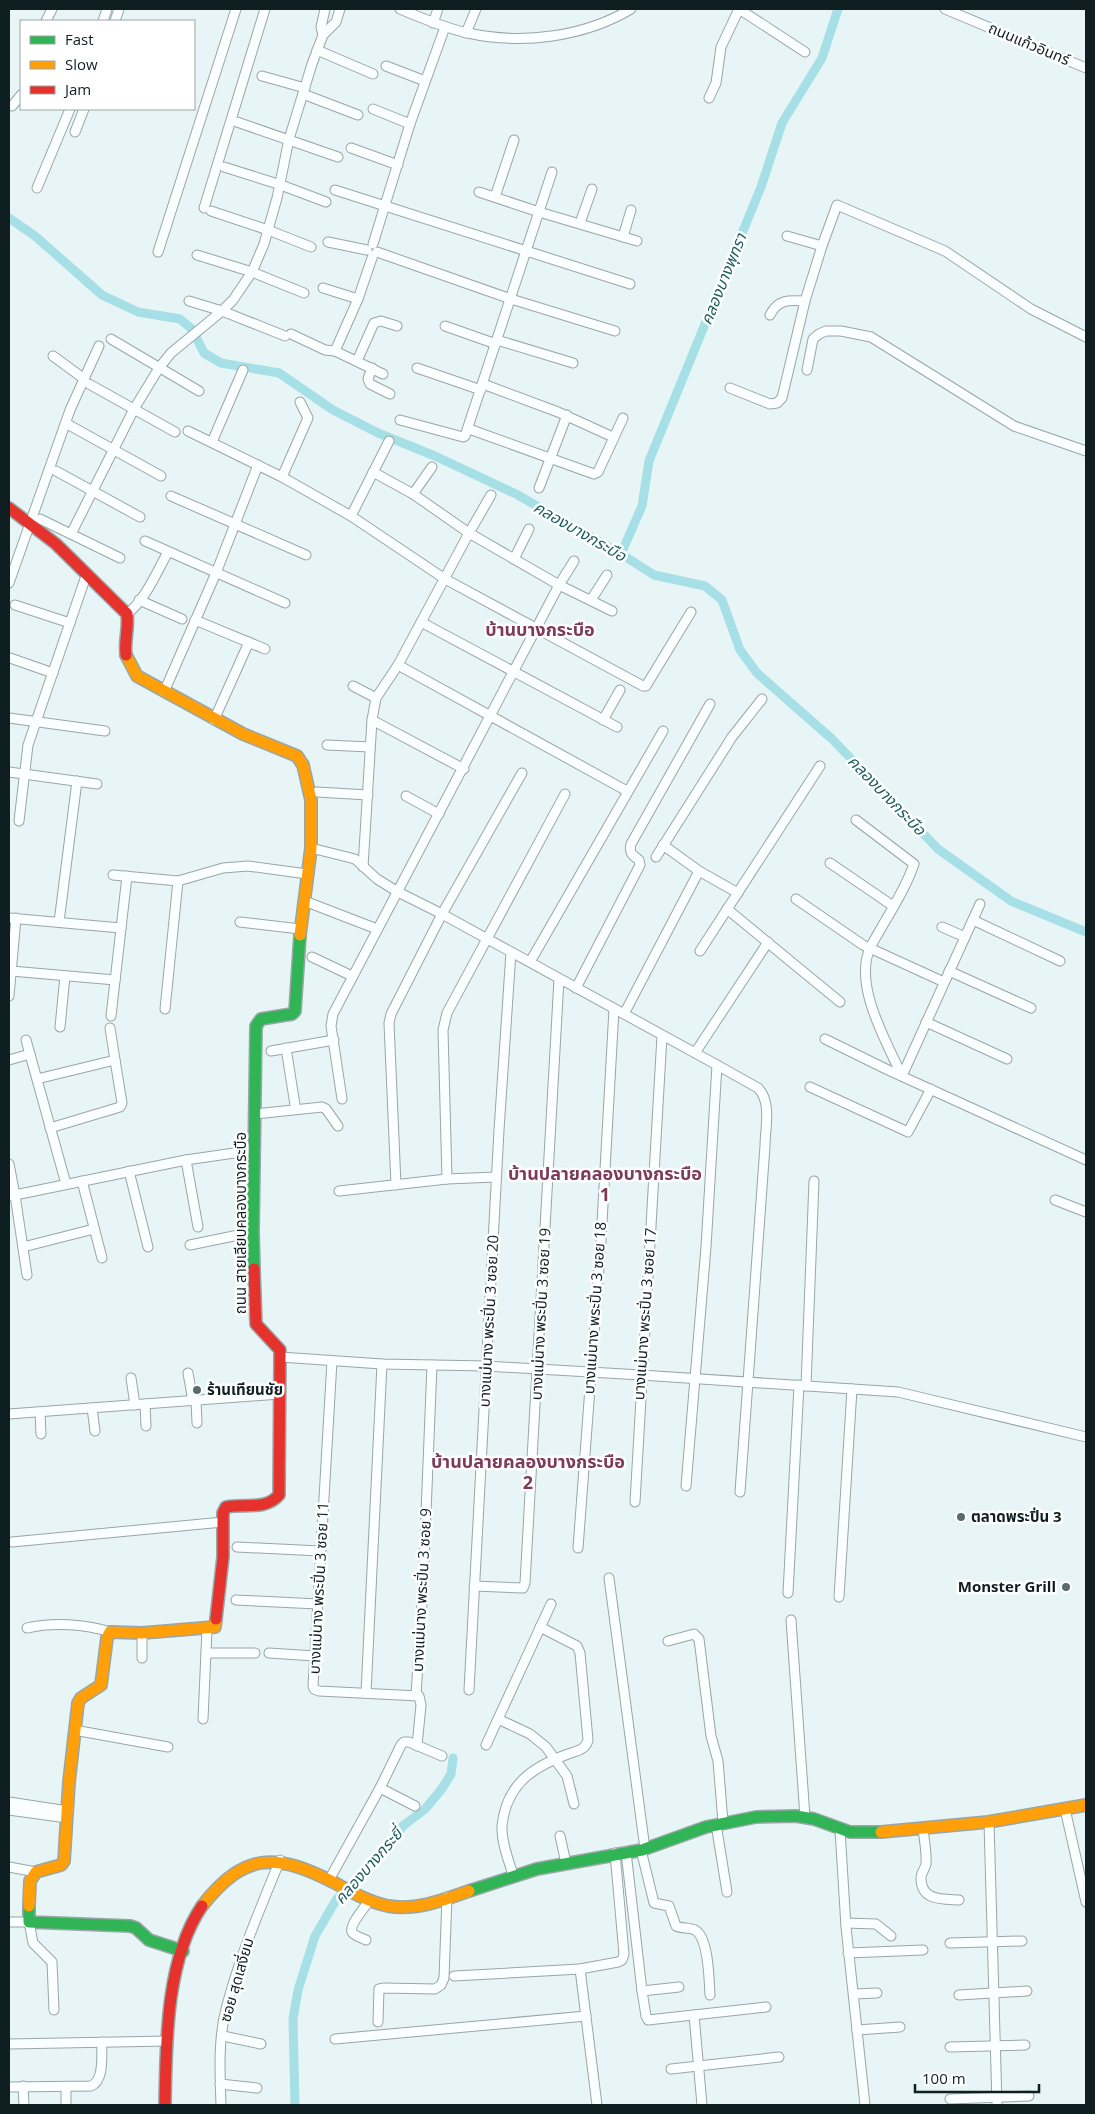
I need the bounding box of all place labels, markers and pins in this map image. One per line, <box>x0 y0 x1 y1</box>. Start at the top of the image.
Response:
place label: ร้านเทียนชัย <box>207 1379 283 1399</box>
marker: ร้านเทียนชัย <box>191 1384 203 1396</box>
place label: ตลาดพระปิ่น 3 <box>971 1506 1062 1526</box>
marker: ตลาดพระปิ่น 3 <box>955 1511 967 1523</box>
place label: Monster Grill <box>958 1576 1056 1596</box>
marker: Monster Grill <box>1060 1581 1072 1593</box>

